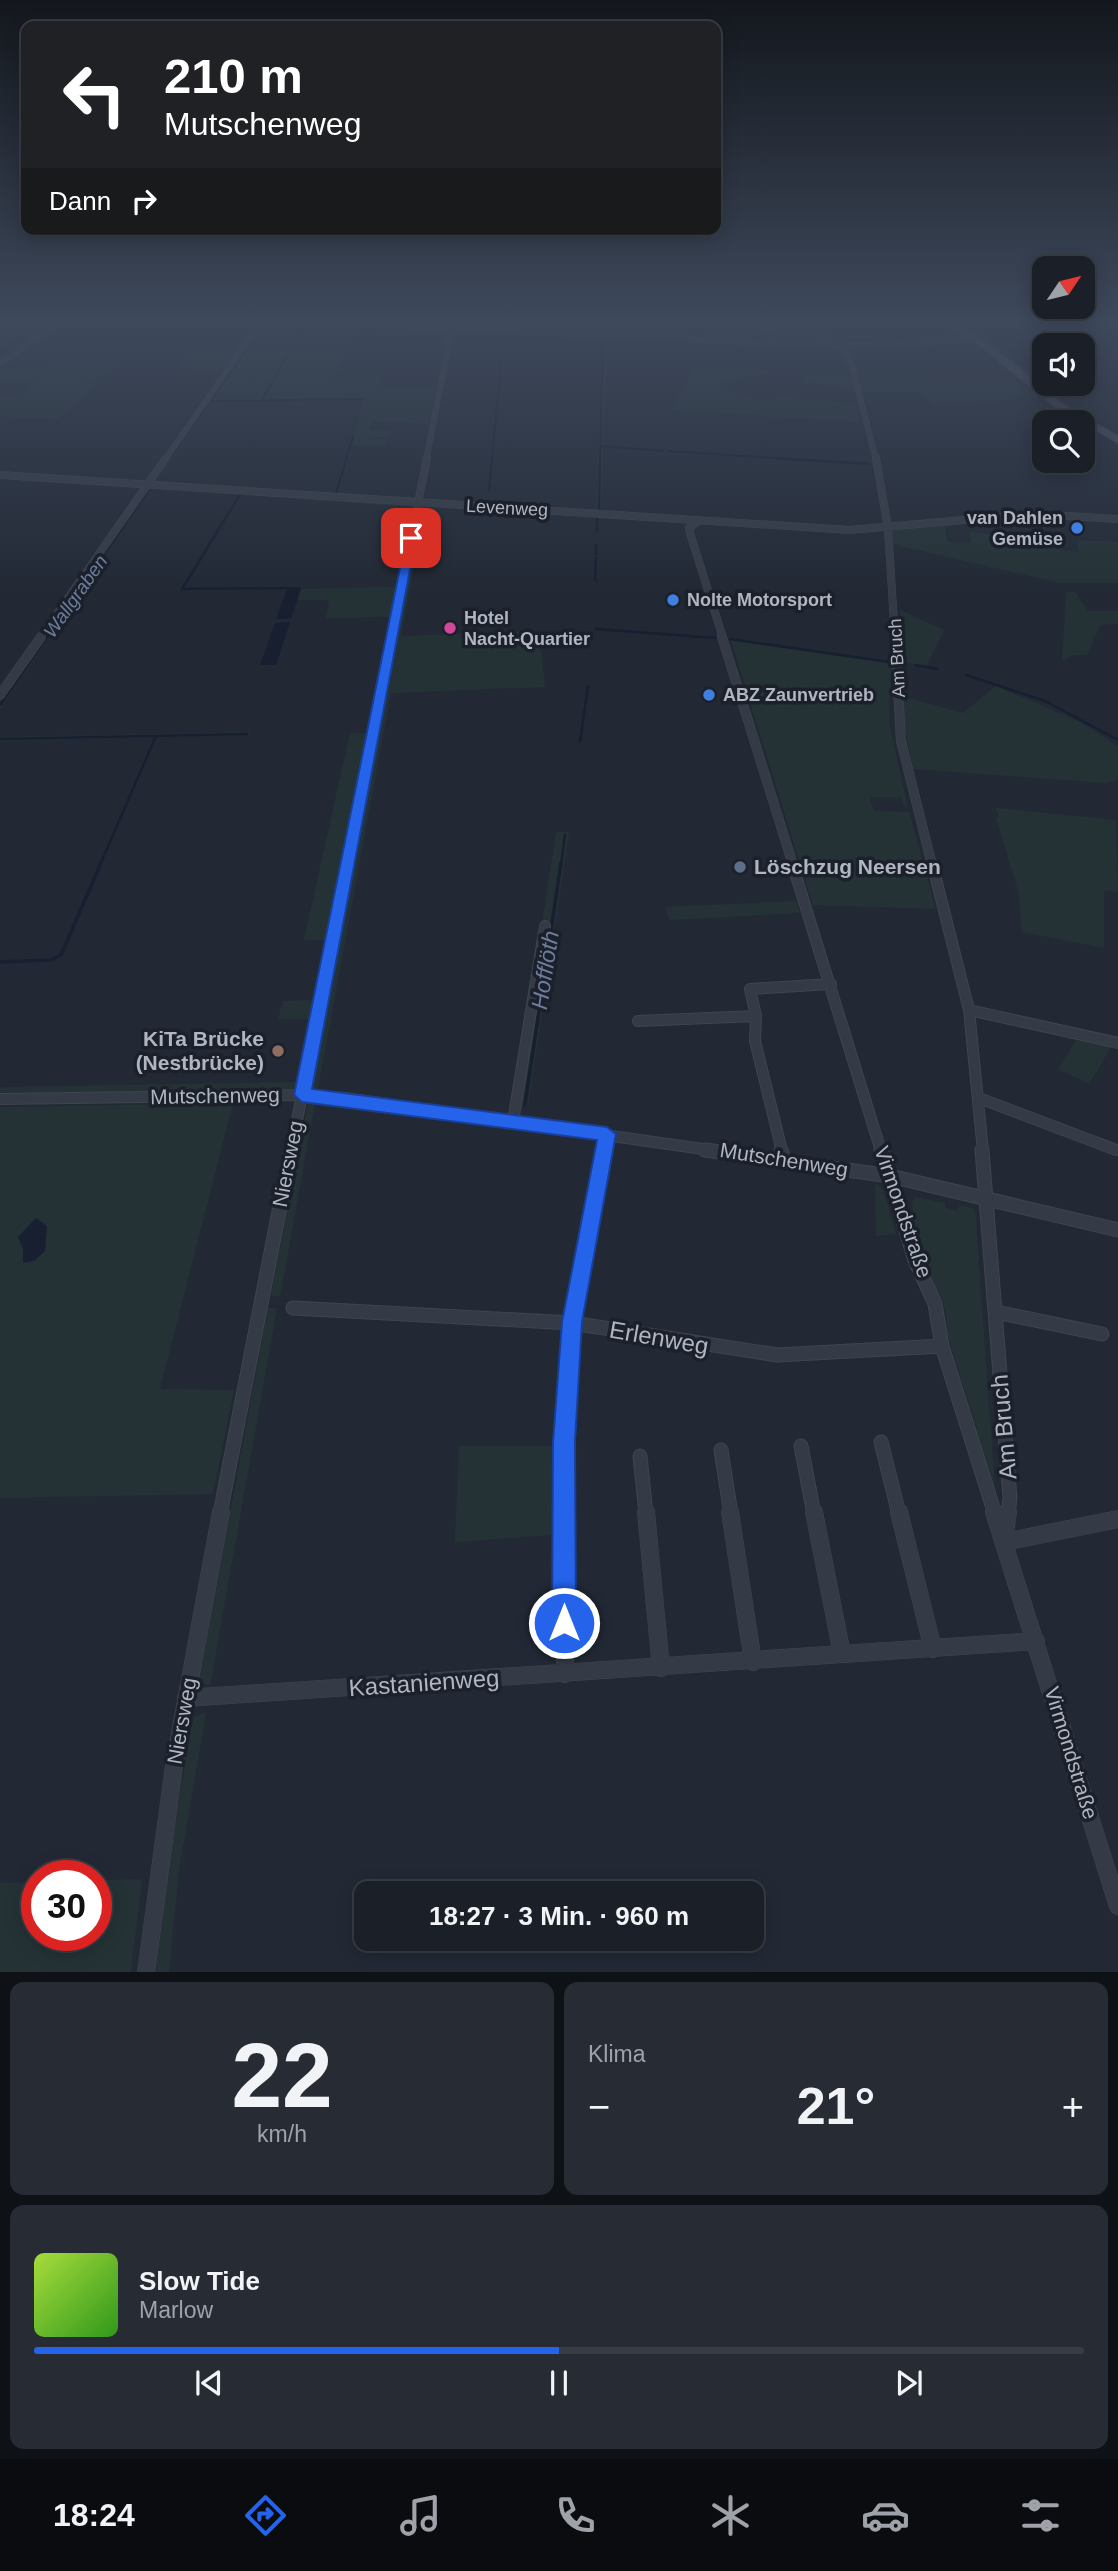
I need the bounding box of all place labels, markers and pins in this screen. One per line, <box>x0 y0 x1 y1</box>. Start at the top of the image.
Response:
pin <box>381 508 441 568</box>
place label: van Dahlen Gemüse <box>967 508 1063 549</box>
marker: van Dahlen Gemüse <box>1069 520 1085 536</box>
place label: Nolte Motorsport <box>687 590 832 610</box>
marker: Nolte Motorsport <box>665 592 681 608</box>
place label: Hotel Nacht-Quartier <box>464 608 590 649</box>
marker: Hotel Nacht-Quartier <box>442 620 458 636</box>
place label: ABZ Zaunvertrieb <box>723 685 874 705</box>
marker: ABZ Zaunvertrieb <box>701 687 717 703</box>
place label: Löschzug Neersen <box>754 855 941 878</box>
marker: Löschzug Neersen <box>732 859 748 875</box>
place label: KiTa Brücke (Nestbrücke) <box>136 1027 264 1074</box>
marker: KiTa Brücke (Nestbrücke) <box>270 1043 286 1059</box>

